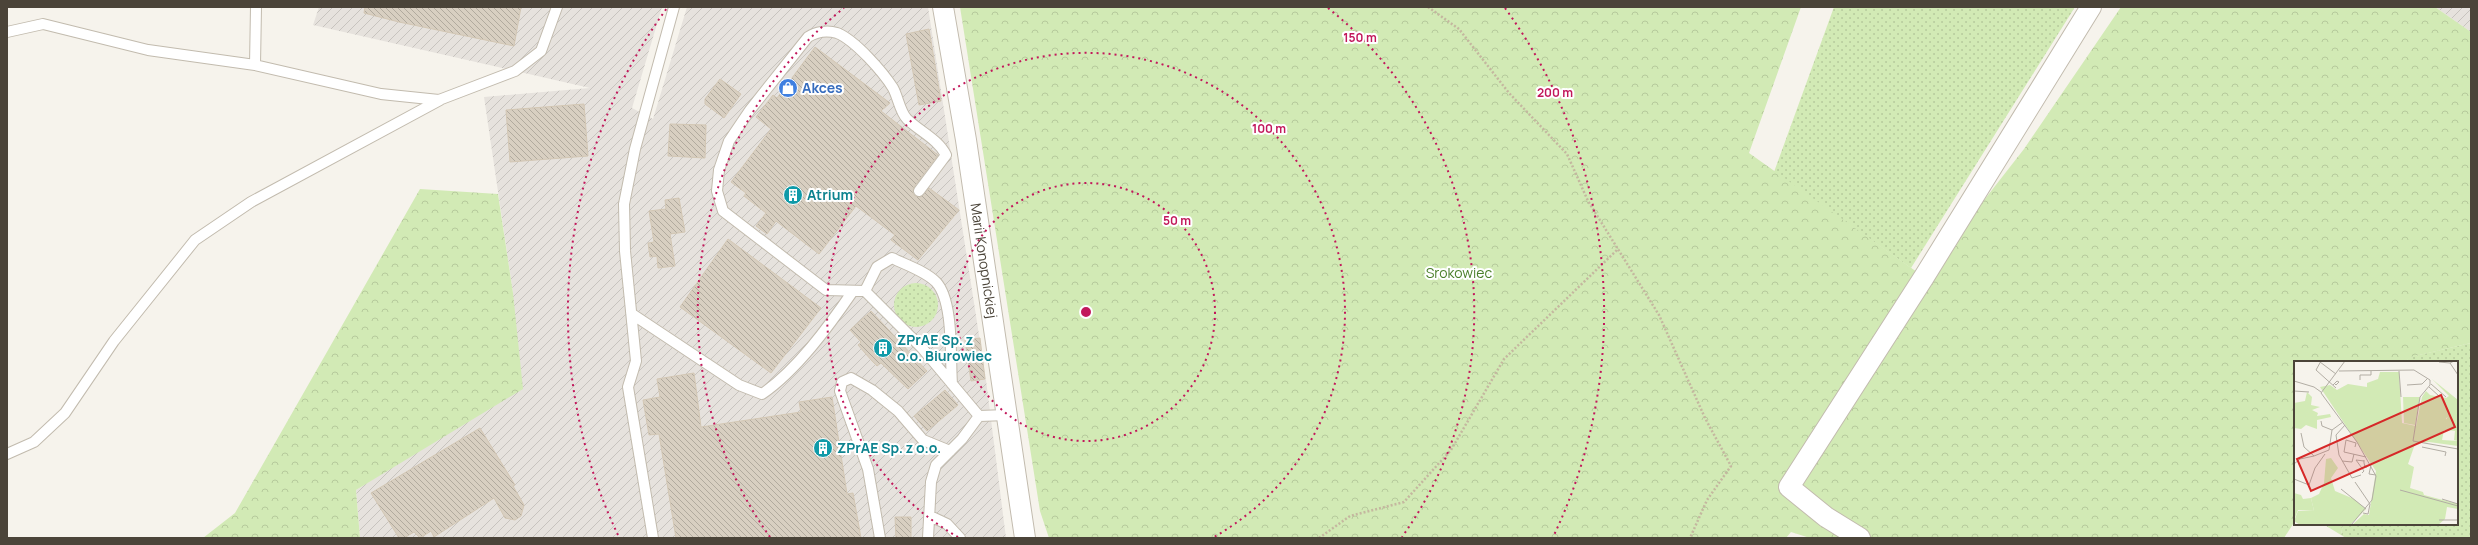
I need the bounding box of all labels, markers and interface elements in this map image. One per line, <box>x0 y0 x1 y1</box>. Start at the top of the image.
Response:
text: 150 m <box>1343 29 1377 46</box>
shop icon: Akces <box>777 77 799 99</box>
place label: Akces <box>802 78 843 97</box>
text: 200 m <box>1537 84 1573 101</box>
text: 100 m <box>1252 120 1286 137</box>
building icon: Atrium <box>782 184 804 206</box>
place label: Atrium <box>807 185 853 204</box>
street label: Marii Konopnickiej <box>966 202 1002 319</box>
text: 50 m <box>1163 212 1191 229</box>
park label: Srokowiec <box>1426 263 1493 282</box>
centre of rings <box>1079 305 1093 319</box>
place label: ZPrAE Sp. z o.o. Biurowiec <box>897 330 992 365</box>
building icon: ZPrAE Sp. z o.o. Biurowiec <box>872 337 894 359</box>
inset map <box>2294 361 2458 525</box>
building icon: ZPrAE Sp. z o.o. <box>812 437 834 459</box>
place label: ZPrAE Sp. z o.o. <box>837 438 941 457</box>

